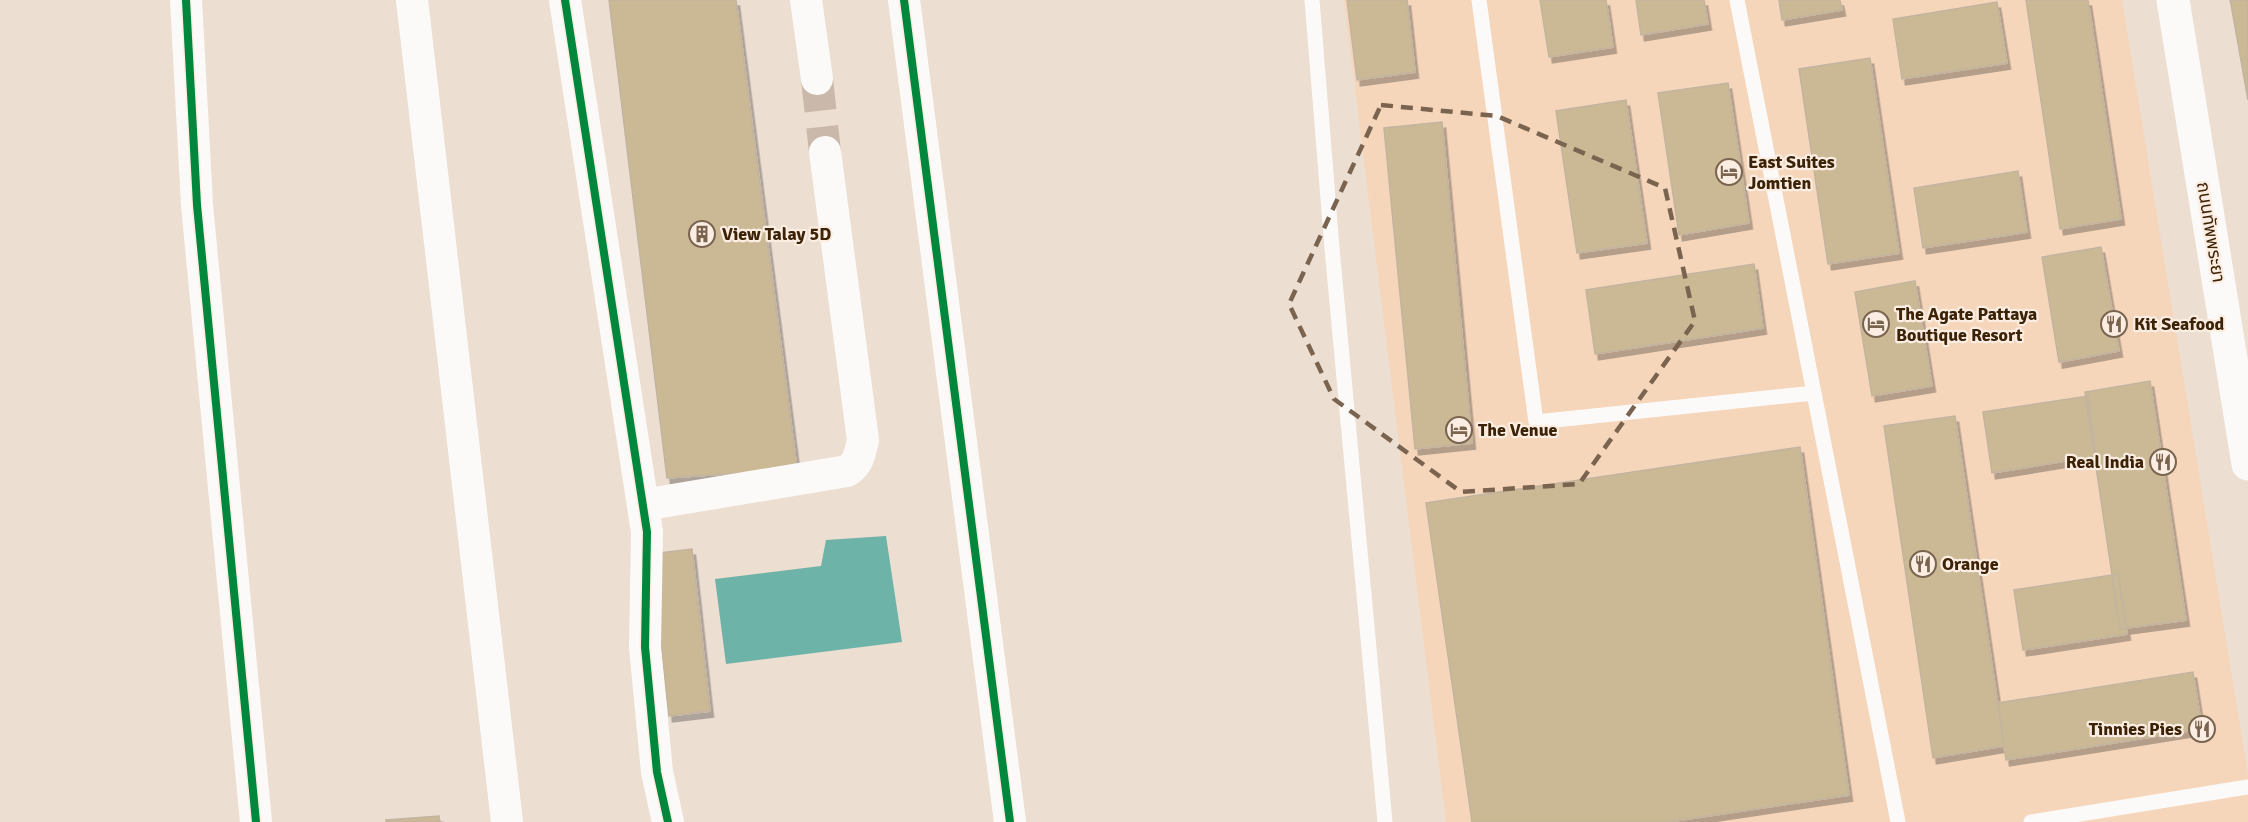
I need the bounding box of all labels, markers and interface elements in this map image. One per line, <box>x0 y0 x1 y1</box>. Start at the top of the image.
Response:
place label: East Suites Jomtien <box>1748 151 1835 194</box>
hotel icon: East Suites Jomtien <box>1714 157 1744 187</box>
street label: ถนนทัพพระยา <box>2192 180 2230 284</box>
building icon: View Talay 5D <box>687 219 717 249</box>
place label: View Talay 5D <box>722 223 831 245</box>
place label: The Agate Pattaya Boutique Resort <box>1896 303 2037 346</box>
hotel icon: The Agate Pattaya Boutique Resort <box>1861 309 1891 339</box>
restaurant icon: Kit Seafood <box>2099 309 2129 339</box>
place label: Kit Seafood <box>2134 313 2225 335</box>
hotel icon: The Venue <box>1444 415 1474 445</box>
place label: The Venue <box>1478 419 1558 441</box>
restaurant icon: Real India <box>2148 447 2178 477</box>
place label: Real India <box>2066 451 2144 473</box>
restaurant icon: Orange <box>1908 549 1938 579</box>
place label: Orange <box>1942 553 1999 575</box>
restaurant icon: Tinnies Pies <box>2187 714 2217 744</box>
place label: Tinnies Pies <box>2089 718 2182 740</box>

